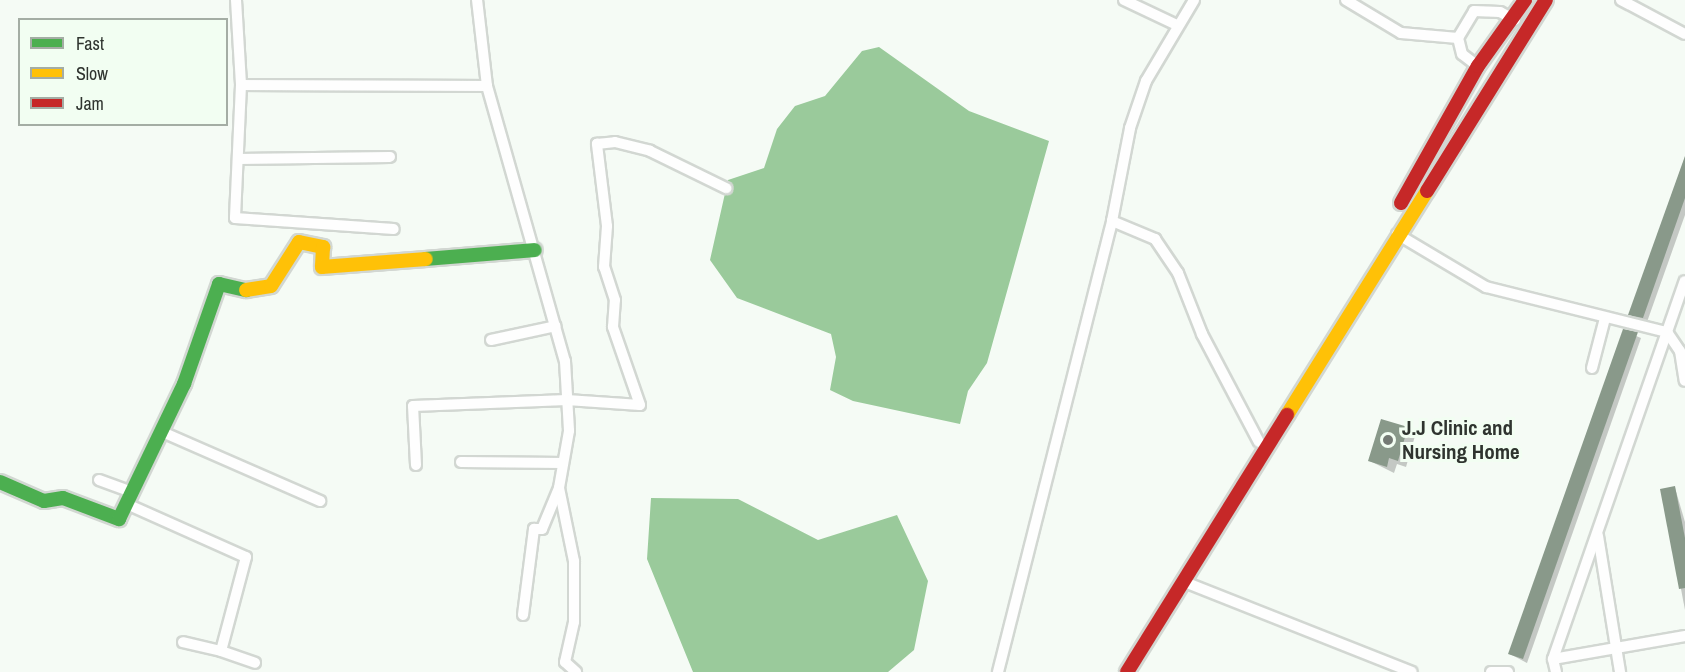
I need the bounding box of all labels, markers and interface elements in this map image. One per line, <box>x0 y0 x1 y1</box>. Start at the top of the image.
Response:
legend <box>18 18 228 126</box>
text: Fast <box>76 31 104 56</box>
text: Slow <box>76 61 108 86</box>
text: Jam <box>76 91 104 116</box>
place label: J.J Clinic and Nursing Home <box>1402 415 1520 465</box>
marker: J.J Clinic and Nursing Home <box>1379 431 1397 449</box>

